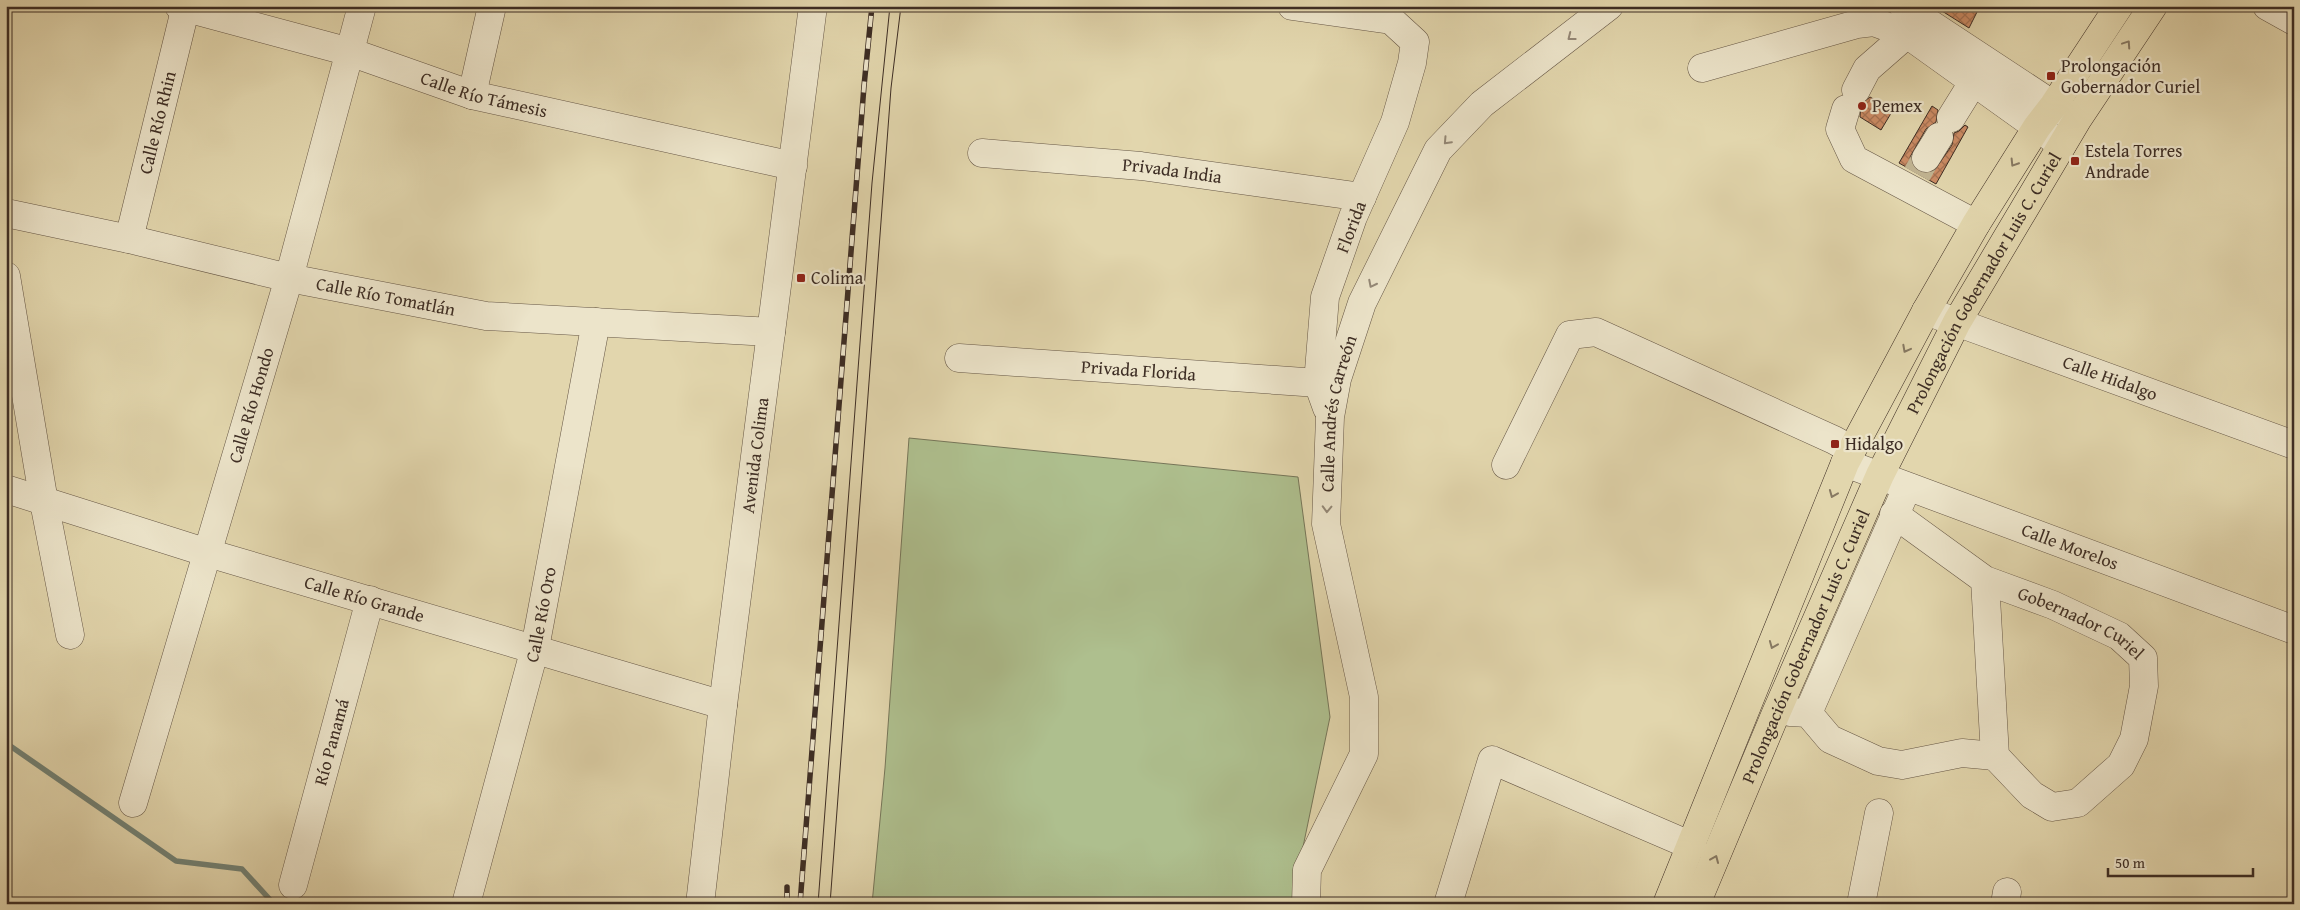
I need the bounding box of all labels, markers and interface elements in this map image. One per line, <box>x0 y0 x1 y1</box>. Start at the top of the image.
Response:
one-way arrow <box>1568 31 1577 39</box>
one-way arrow <box>2121 41 2130 50</box>
place label: Prolongación Gobernador Curiel <box>2061 52 2200 100</box>
street label: Calle Río Támesis <box>417 64 550 124</box>
street label: Calle Río Rhin <box>131 68 183 177</box>
marker: Prolongación Gobernador Curiel <box>2045 70 2057 82</box>
place label: Pemex <box>1872 92 1923 119</box>
marker: Pemex <box>1856 100 1868 112</box>
one-way arrow <box>1444 135 1453 144</box>
place label: Estela Torres Andrade <box>2085 137 2182 185</box>
street label: Prolongación Gobernador Luis C. Curiel <box>1899 147 2068 418</box>
street label: Privada India <box>1121 151 1224 190</box>
marker: Estela Torres Andrade <box>2069 155 2081 167</box>
one-way arrow <box>2011 158 2020 167</box>
street label: Florida <box>1328 197 1373 257</box>
place label: Colima <box>811 264 864 291</box>
street label: Calle Río Tomatlán <box>314 270 458 323</box>
marker: Colima <box>795 272 807 284</box>
one-way arrow <box>1367 279 1378 288</box>
street label: Calle Andrés Carreón <box>1313 331 1364 492</box>
street label: Calle Río Hondo <box>221 344 281 466</box>
one-way arrow <box>1902 344 1912 353</box>
street label: Calle Hidalgo <box>2059 348 2162 407</box>
street label: Privada Florida <box>1080 353 1197 388</box>
street label: Avenida Colima <box>734 395 776 515</box>
place label: Hidalgo <box>1845 430 1903 457</box>
marker: Hidalgo <box>1829 438 1841 450</box>
one-way arrow <box>1829 489 1839 498</box>
street label: Prolongación Gobernador Luis C. Curiel <box>1734 505 1876 787</box>
one-way arrow <box>1321 506 1332 514</box>
street label: Calle Morelos <box>2018 516 2123 577</box>
street label: Calle Río Oro <box>518 565 563 665</box>
street label: Calle Río Grande <box>301 568 428 629</box>
street label: Gobernador Curiel <box>2014 579 2150 666</box>
one-way arrow <box>1768 640 1779 649</box>
street label: Río Panamá <box>307 695 356 788</box>
scale bar <box>2108 845 2252 877</box>
text: 50 m <box>2115 852 2146 873</box>
one-way arrow <box>1708 855 1719 864</box>

